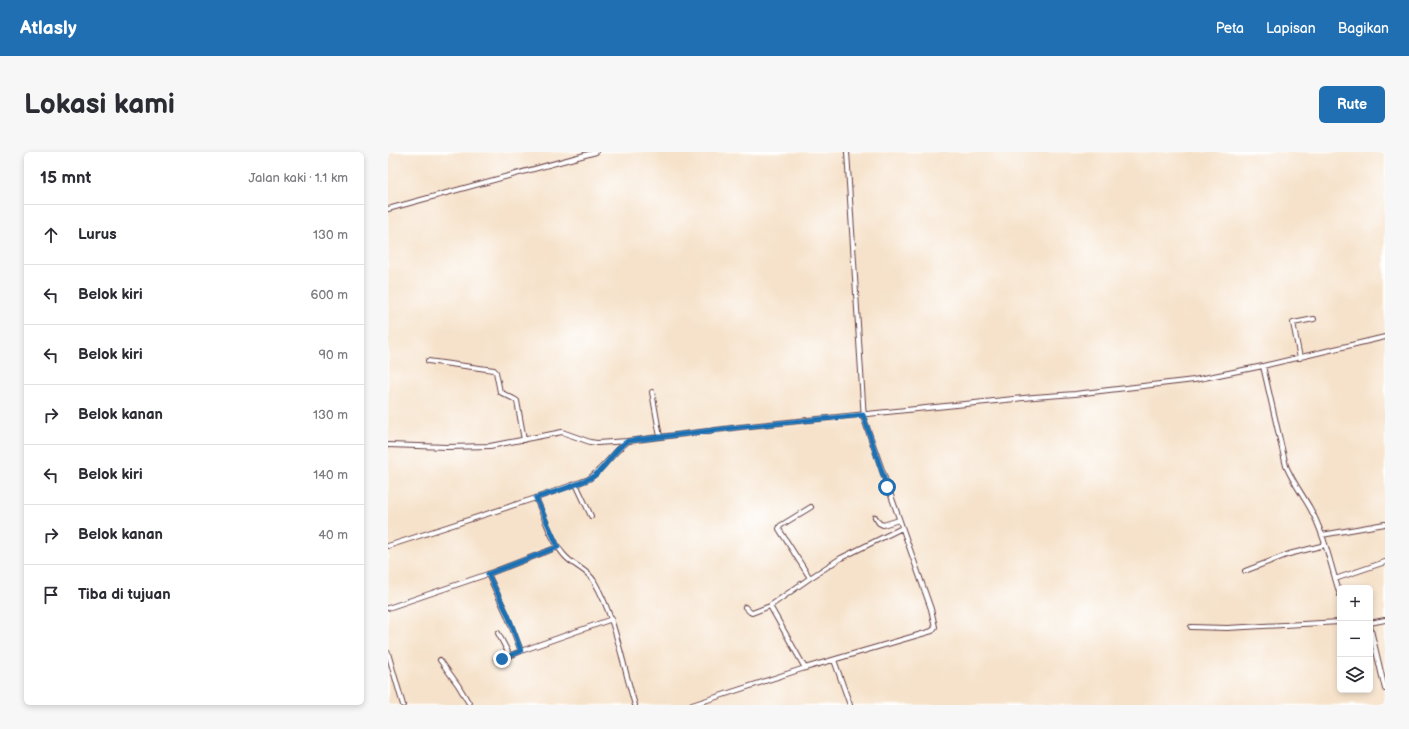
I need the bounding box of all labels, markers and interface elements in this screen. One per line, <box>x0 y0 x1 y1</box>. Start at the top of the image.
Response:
text: Atlasly <box>20 17 77 40</box>
text: Peta <box>1216 20 1244 37</box>
text: Lapisan <box>1266 20 1316 37</box>
text: Bagikan <box>1338 20 1389 37</box>
button: Rute <box>1319 86 1385 123</box>
text: Lokasi kami <box>24 88 175 121</box>
text: 15 mnt <box>40 168 91 188</box>
text: Jalan kaki · 1.1 km <box>248 170 348 186</box>
icon: ahead <box>40 224 62 246</box>
text: Lurus <box>78 225 117 244</box>
text: 130 m <box>313 227 348 243</box>
icon: left <box>40 284 62 306</box>
text: Belok kiri <box>78 285 143 304</box>
text: 600 m <box>311 287 348 303</box>
icon: left <box>40 344 62 366</box>
text: Belok kiri <box>78 345 143 364</box>
text: 90 m <box>319 347 348 363</box>
icon: right <box>40 404 62 426</box>
text: Belok kanan <box>78 405 163 424</box>
text: 130 m <box>313 407 348 423</box>
icon: left <box>40 464 62 486</box>
text: Belok kiri <box>78 465 143 484</box>
text: 140 m <box>313 467 348 483</box>
route start <box>878 478 896 496</box>
icon: right <box>40 524 62 546</box>
text: Belok kanan <box>78 525 163 544</box>
text: 40 m <box>318 527 348 543</box>
icon: arrive <box>40 584 62 606</box>
text: Tiba di tujuan <box>78 585 171 604</box>
map controls <box>1337 585 1373 693</box>
button: + <box>1337 585 1373 621</box>
button: − <box>1337 621 1373 657</box>
route end <box>493 650 511 668</box>
button: layers <box>1337 657 1373 693</box>

